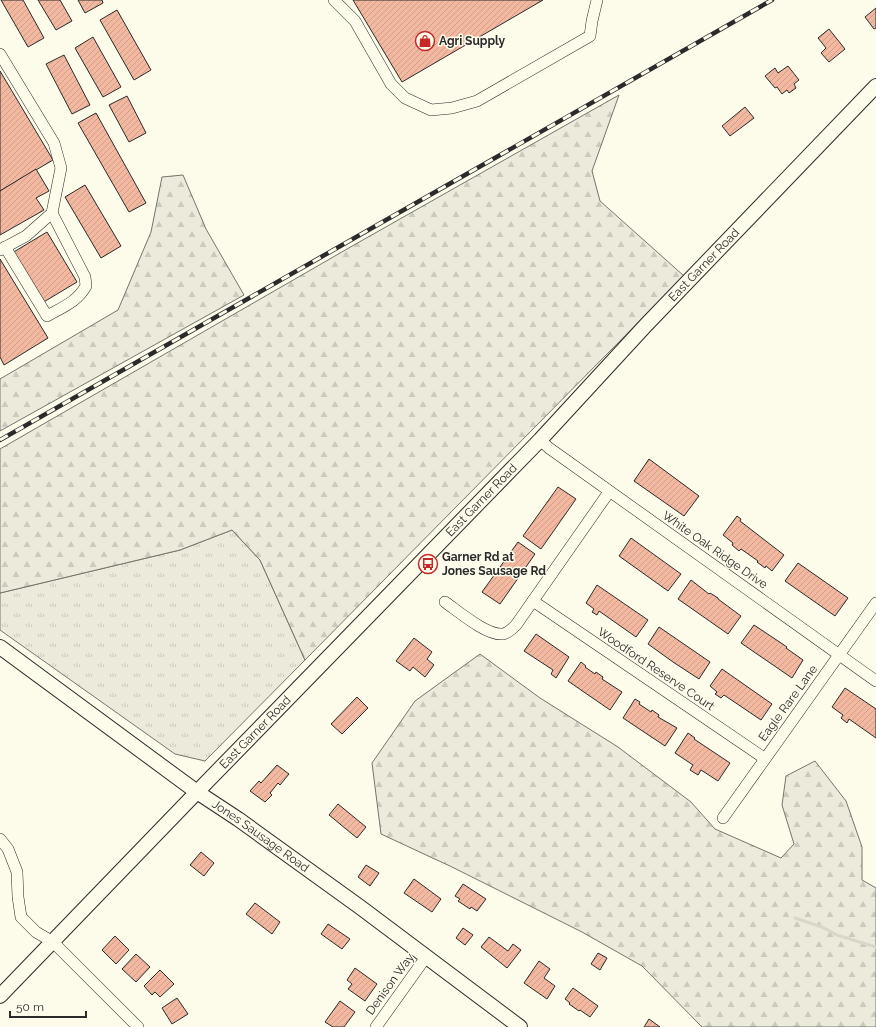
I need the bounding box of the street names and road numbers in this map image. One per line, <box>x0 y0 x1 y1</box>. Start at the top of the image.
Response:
street label: East Garner Road <box>666 225 742 304</box>
street label: East Garner Road <box>443 461 520 539</box>
street label: White Oak Ridge Drive <box>660 508 770 592</box>
street label: Woodford Reserve Court <box>595 625 717 713</box>
street label: Eagle Rare Lane <box>756 662 820 744</box>
street label: East Garner Road <box>217 693 294 771</box>
street label: Jones Sausage Road <box>210 797 312 875</box>
street label: Denison Way <box>363 950 417 1017</box>

